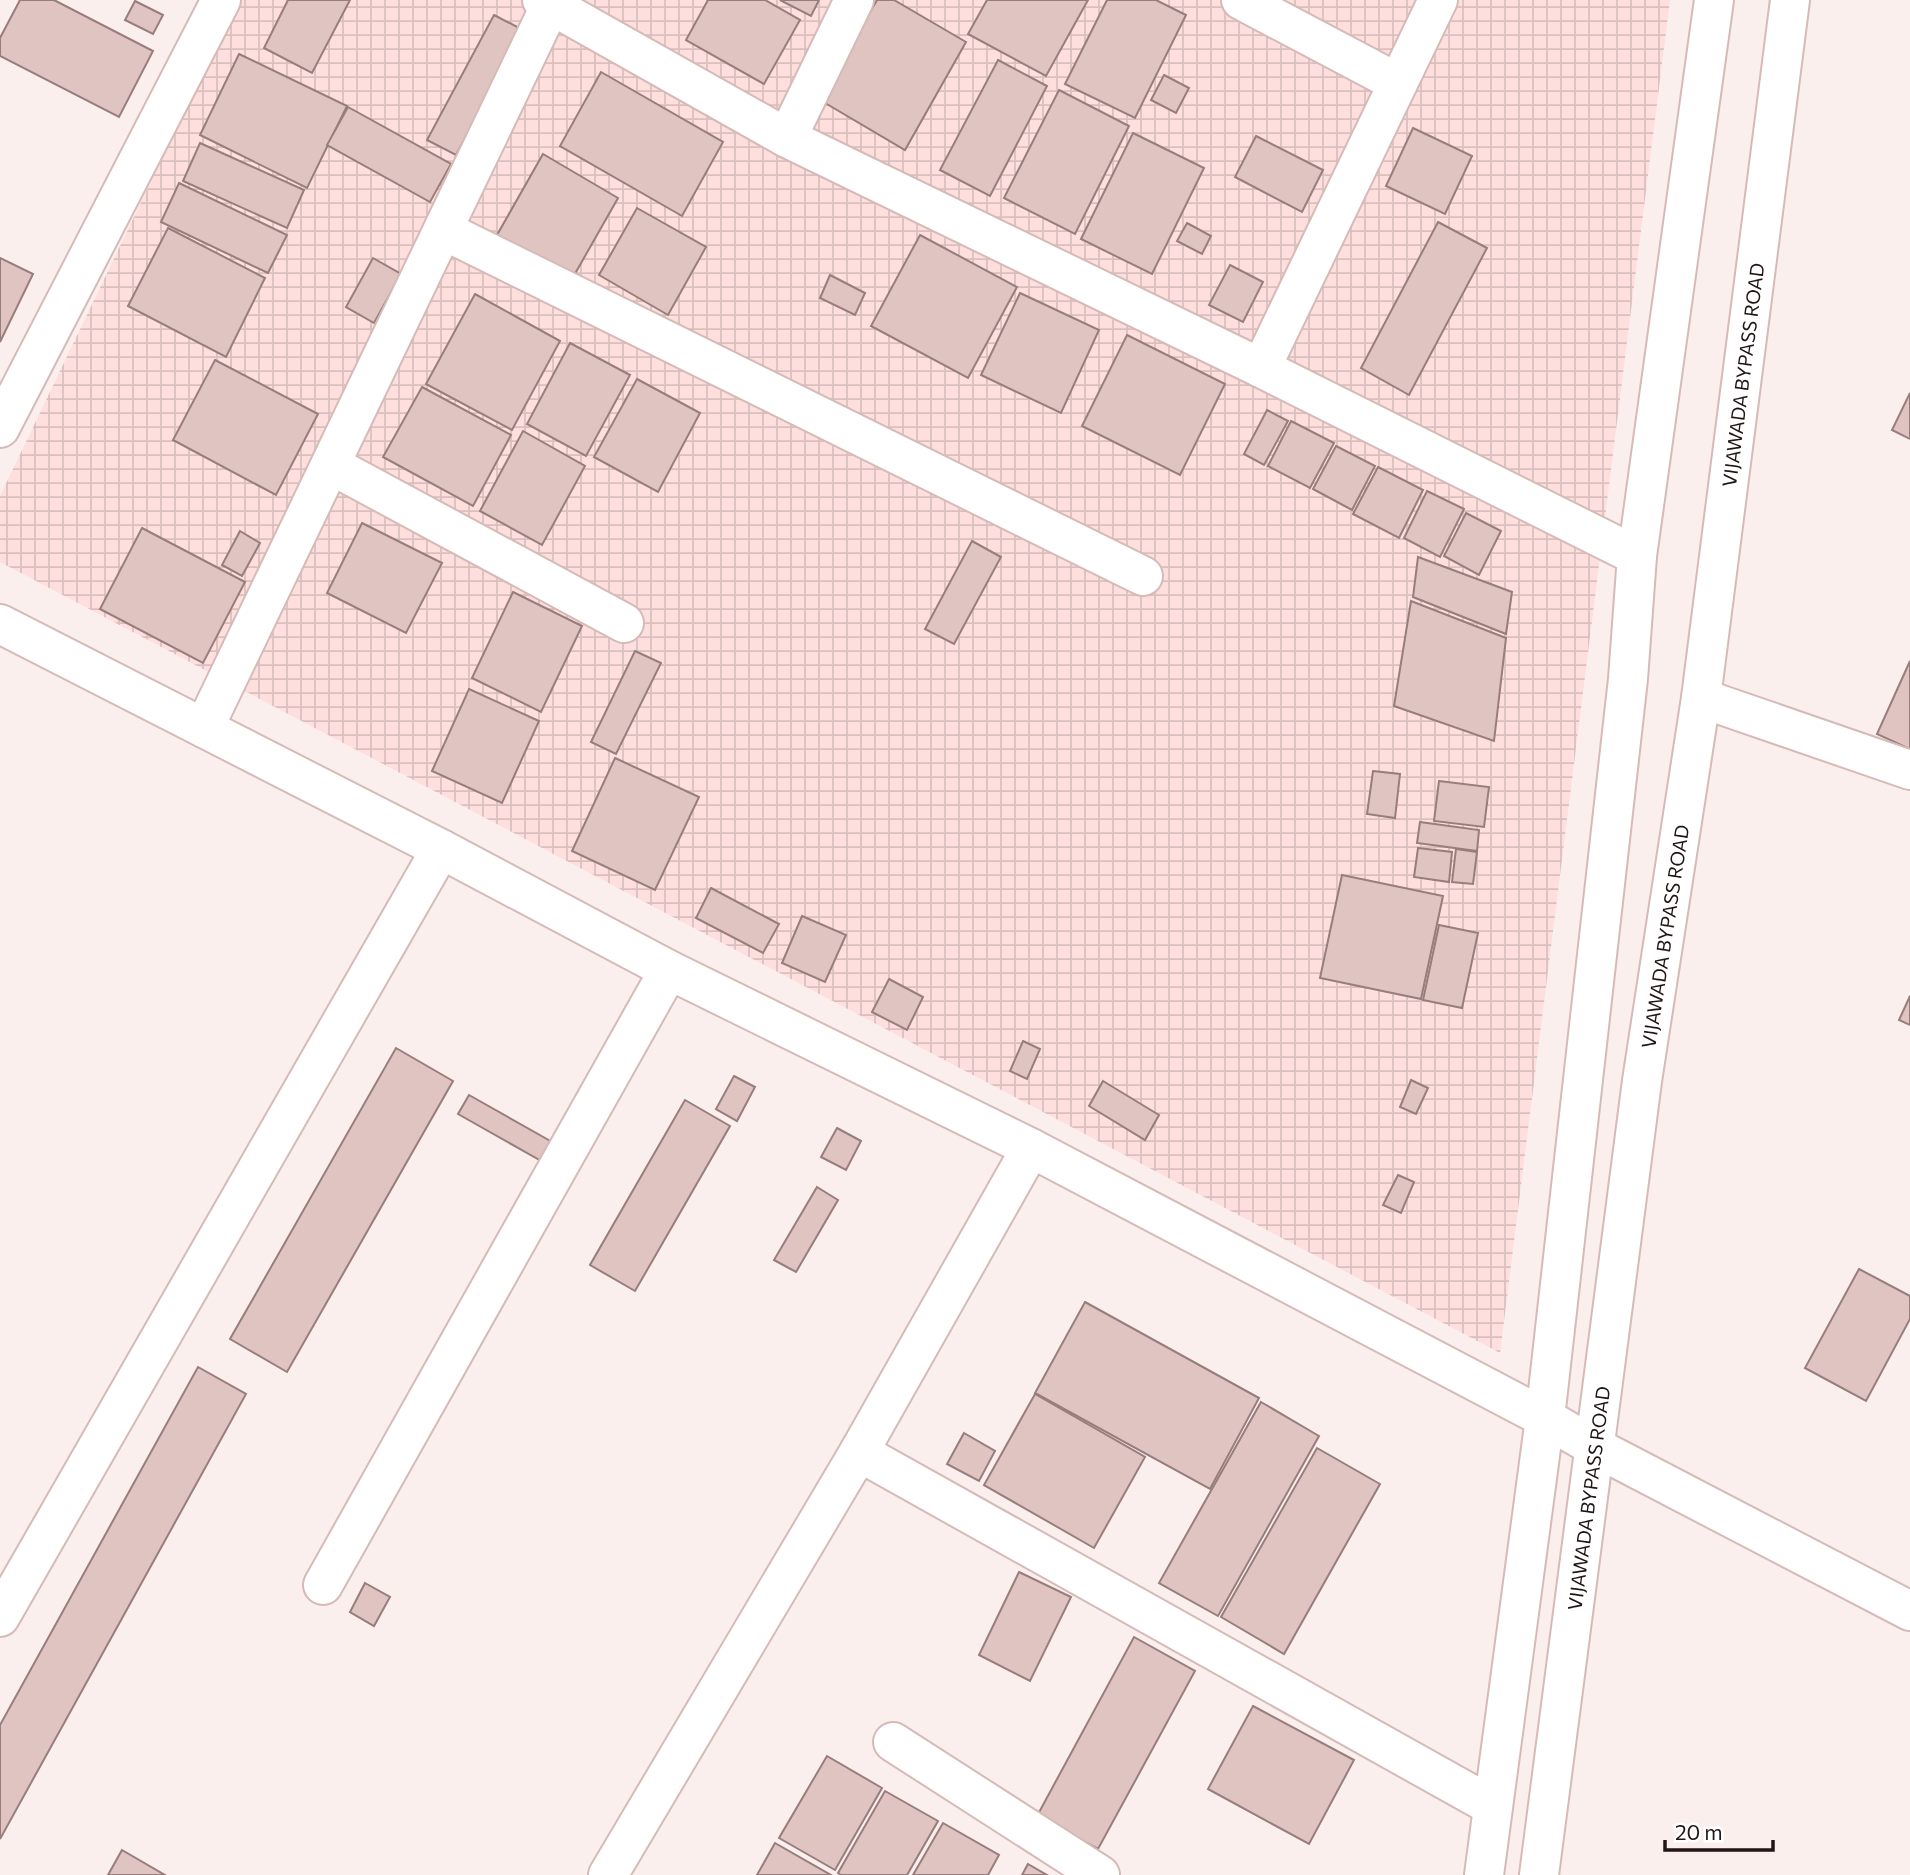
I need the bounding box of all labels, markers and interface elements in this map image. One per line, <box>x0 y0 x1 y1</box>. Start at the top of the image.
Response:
street label: VIJAWADA BYPASS ROAD <box>1717 261 1768 488</box>
street label: VIJAWADA BYPASS ROAD <box>1636 823 1693 1050</box>
street label: VIJAWADA BYPASS ROAD <box>1562 1385 1614 1612</box>
scale bar <box>1665 1808 1773 1852</box>
text: 20 m <box>1675 1819 1723 1844</box>

